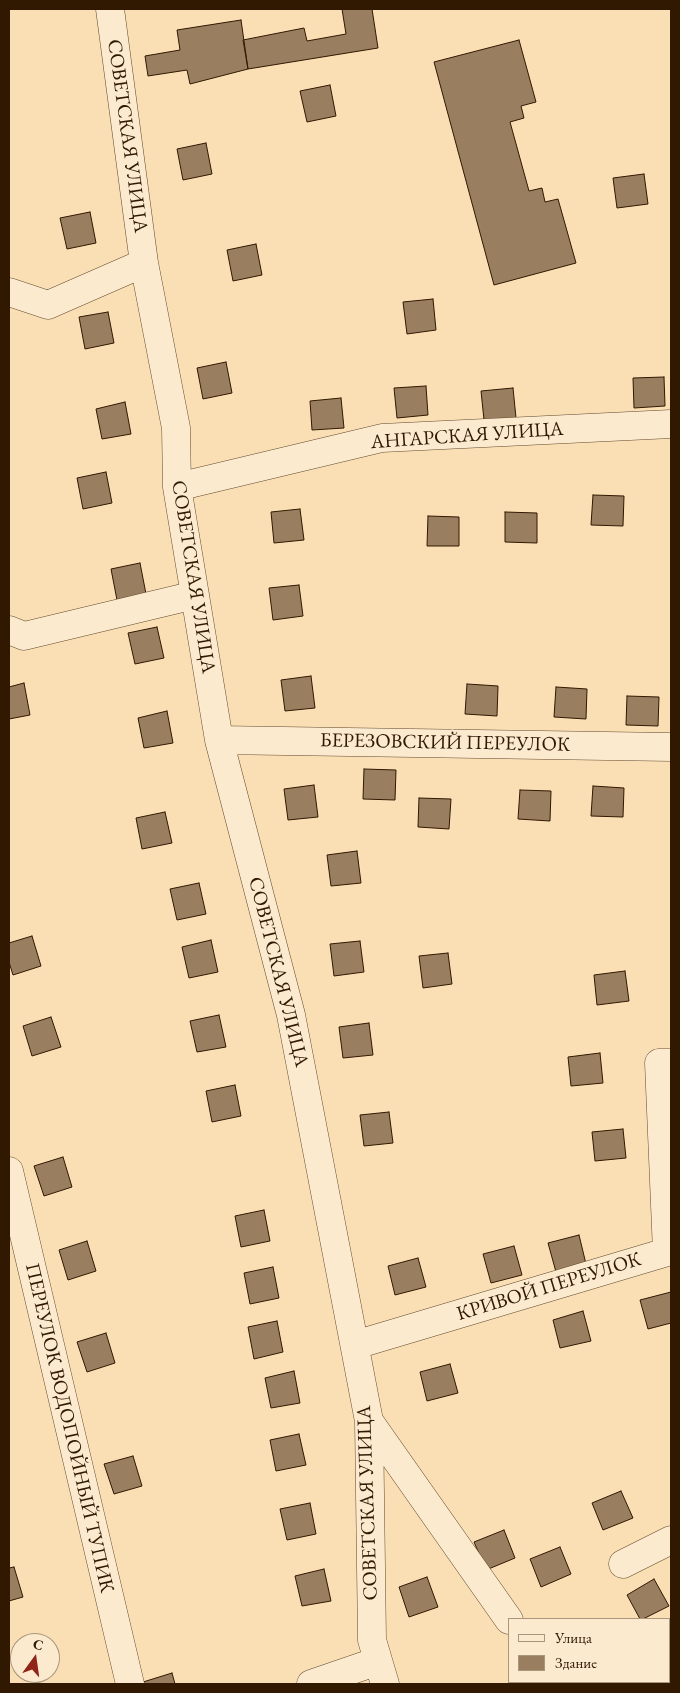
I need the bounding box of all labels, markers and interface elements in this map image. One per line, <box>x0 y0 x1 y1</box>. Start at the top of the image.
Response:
street label: СОВЕТСКАЯ УЛИЦА <box>102 38 152 234</box>
street label: АНГАРСКАЯ УЛИЦА <box>370 417 564 455</box>
street label: СОВЕТСКАЯ УЛИЦА <box>166 479 220 675</box>
street label: БЕРЕЗОВСКИЙ ПЕРЕУЛОК <box>320 729 570 757</box>
street label: СОВЕТСКАЯ УЛИЦА <box>243 874 313 1070</box>
street label: КРИВОЙ ПЕРЕУЛОК <box>454 1248 644 1326</box>
street label: ПЕРЕУЛОК ВОДОПОЙНЫЙ ТУПИК <box>19 1261 119 1595</box>
street label: СОВЕТСКАЯ УЛИЦА <box>353 1405 383 1601</box>
legend <box>508 1618 670 1683</box>
text: Улица <box>555 1628 592 1647</box>
north arrow <box>10 1633 60 1683</box>
text: С <box>31 1634 45 1654</box>
text: Здание <box>555 1653 597 1672</box>

